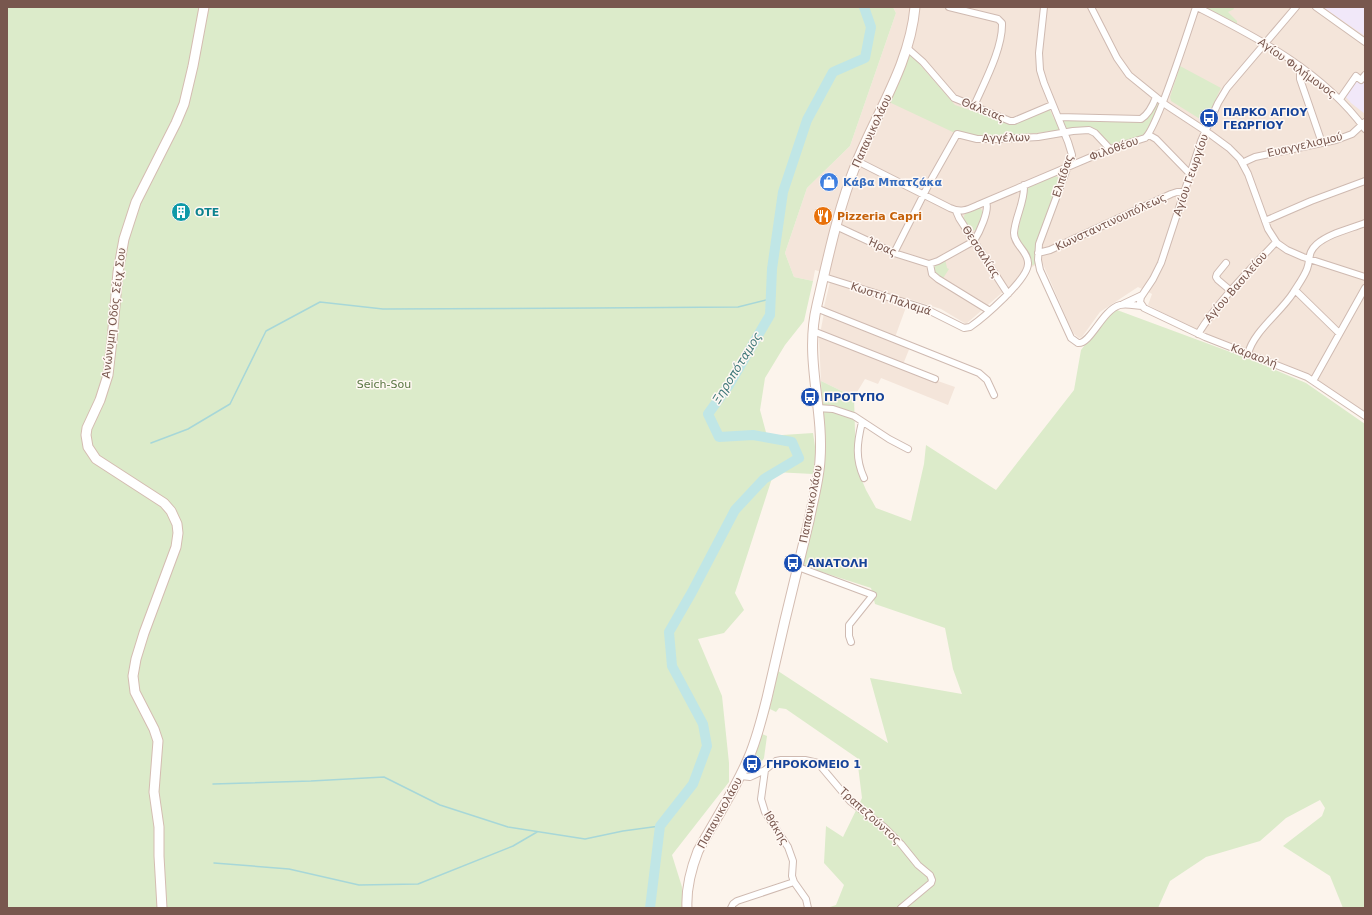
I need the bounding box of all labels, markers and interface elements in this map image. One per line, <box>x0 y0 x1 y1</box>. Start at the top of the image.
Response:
street label: Αγίου Φιλήμονος <box>1255 35 1339 101</box>
street label: Παπανικολάου <box>849 92 895 170</box>
street label: Θάλειας <box>959 95 1007 125</box>
place label: ΠΑΡΚΟ ΑΓΙΟΥ ΓΕΩΡΓΙΟΥ <box>1223 106 1308 132</box>
bus stop icon: ΠΑΡΚΟ ΑΓΙΟΥ ΓΕΩΡΓΙΟΥ <box>1198 107 1220 129</box>
street label: Ευαγγελισμού <box>1266 130 1344 160</box>
street label: Αγγέλων <box>982 131 1030 145</box>
street label: Αγίου Γεωργίου <box>1171 132 1211 218</box>
street label: Φιλοθέου <box>1088 134 1140 164</box>
street label: Ελπίδας <box>1050 153 1076 199</box>
shop icon: Κάβα Μπατζάκα <box>818 171 840 193</box>
place label: Κάβα Μπατζάκα <box>843 176 942 189</box>
street label: Κωνσταντινουπόλεως <box>1054 191 1168 253</box>
building icon: ΟΤΕ <box>170 201 192 223</box>
restaurant icon: Pizzeria Capri <box>812 205 834 227</box>
place label: ΟΤΕ <box>195 206 219 219</box>
place label: Pizzeria Capri <box>837 210 922 223</box>
street label: Θεσσαλίας <box>959 223 1003 281</box>
street label: Ήρας <box>865 234 898 259</box>
street label: Ανώνυμη Οδός Σέιχ Σου <box>100 247 128 379</box>
street label: Αγίου Βασιλείου <box>1202 249 1270 325</box>
street label: Κωστή Παλαμά <box>849 280 933 318</box>
water label: Ξηροπόταμος <box>709 330 765 406</box>
street label: Καραολή <box>1229 341 1279 371</box>
park label: Seich-Sou <box>357 378 411 391</box>
bus stop icon: ΠΡΟΤΥΠΟ <box>799 386 821 408</box>
place label: ΠΡΟΤΥΠΟ <box>824 391 885 404</box>
street label: Παπανικολάου <box>797 464 825 544</box>
bus stop icon: ΑΝΑΤΟΛΗ <box>782 552 804 574</box>
place label: ΑΝΑΤΟΛΗ <box>807 557 868 570</box>
bus stop icon: ΓΗΡΟΚΟΜΕΙΟ 1 <box>741 753 763 775</box>
place label: ΓΗΡΟΚΟΜΕΙΟ 1 <box>766 758 861 771</box>
street label: Παπανικολάου <box>695 775 745 851</box>
street label: Τραπεζούντος <box>836 784 904 847</box>
street label: Ιθάκης <box>761 809 791 847</box>

